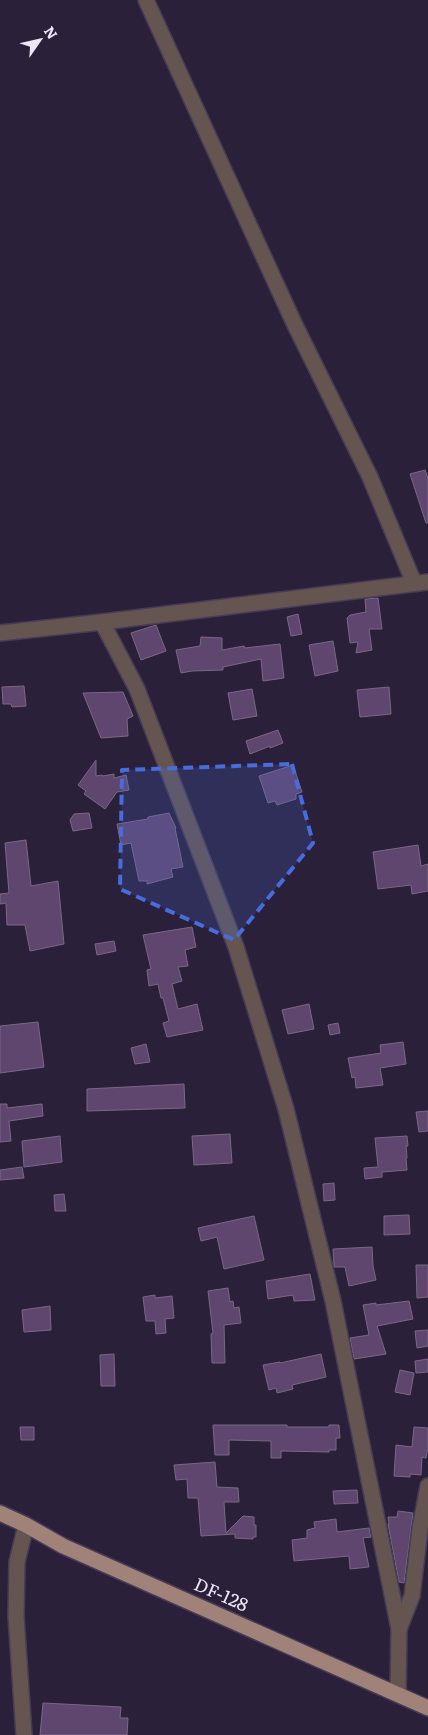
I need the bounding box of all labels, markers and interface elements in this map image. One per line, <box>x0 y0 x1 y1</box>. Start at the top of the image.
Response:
north arrow <box>15 15 65 65</box>
text: N <box>40 22 63 43</box>
street label: DF-128 <box>190 1570 253 1618</box>

